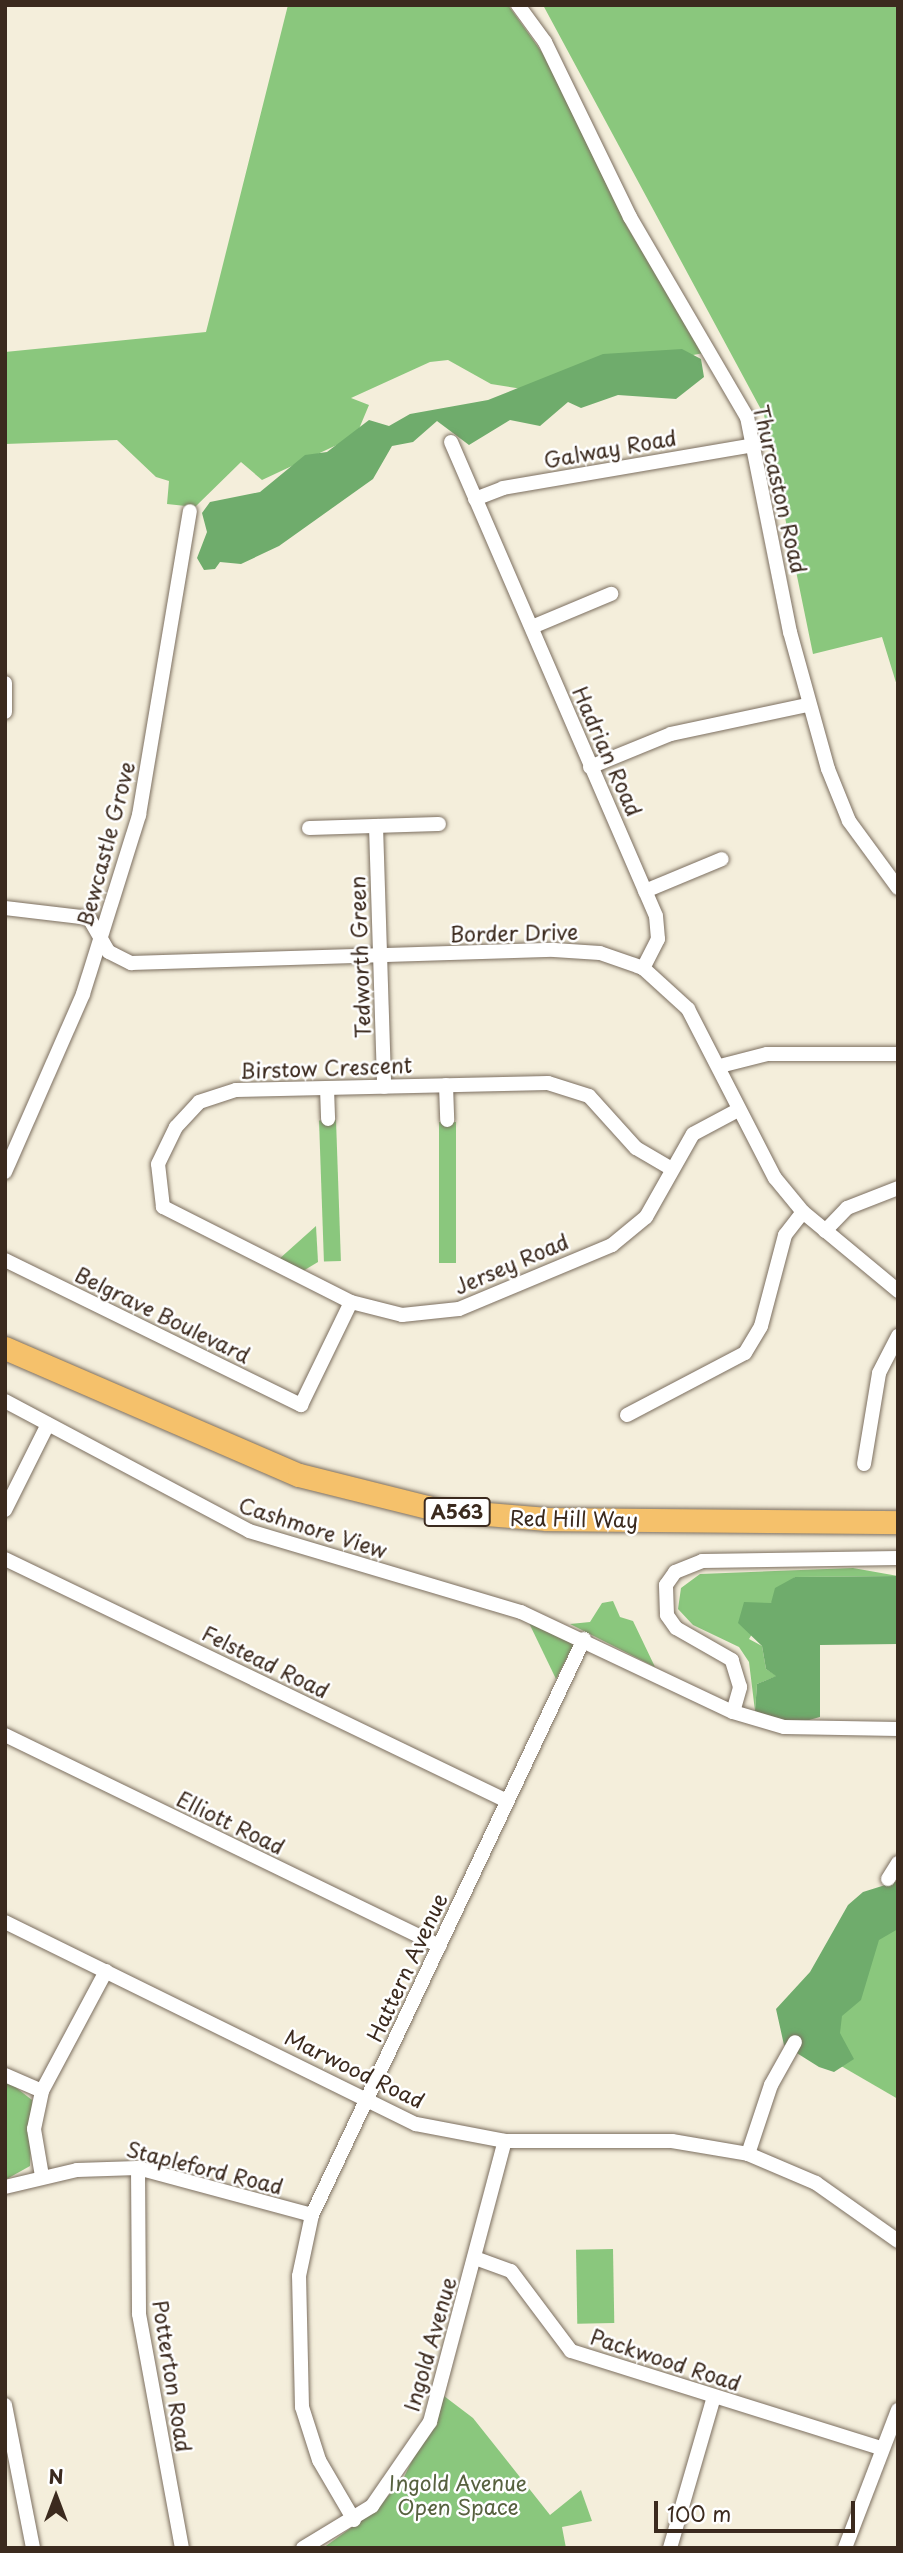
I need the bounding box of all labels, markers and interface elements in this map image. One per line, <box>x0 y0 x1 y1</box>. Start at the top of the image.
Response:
street label: Thurcaston Road <box>749 402 813 576</box>
street label: Galway Road <box>542 424 678 472</box>
street label: Hadrian Road <box>568 682 648 820</box>
street label: Bewcastle Grove <box>71 758 139 930</box>
street label: Tedworth Green <box>344 874 374 1040</box>
street label: Border Drive <box>449 918 579 946</box>
street label: Birstow Crescent <box>239 1051 413 1083</box>
street label: Jersey Road <box>450 1227 572 1299</box>
street label: Belgrave Boulevard <box>71 1260 255 1368</box>
street label: Cashmore View <box>235 1491 391 1563</box>
road number: A563 <box>422 1496 492 1528</box>
street label: Red Hill Way <box>508 1504 640 1532</box>
street label: Felstead Road <box>198 1619 334 1703</box>
street label: Elliott Road <box>173 1785 289 1859</box>
street label: Hattern Avenue <box>361 1889 451 2045</box>
street label: Marwood Road <box>281 2023 429 2113</box>
street label: Stapleford Road <box>124 2135 286 2199</box>
street label: Ingold Avenue <box>398 2274 460 2414</box>
street label: Potterton Road <box>149 2299 197 2453</box>
street label: Packwood Road <box>587 2323 745 2395</box>
north arrow <box>21 2462 91 2532</box>
text: N <box>48 2462 64 2490</box>
park label: Ingold Avenue Open Space <box>388 2469 528 2519</box>
scale bar <box>658 2486 859 2530</box>
text: 100 m <box>667 2497 731 2529</box>

